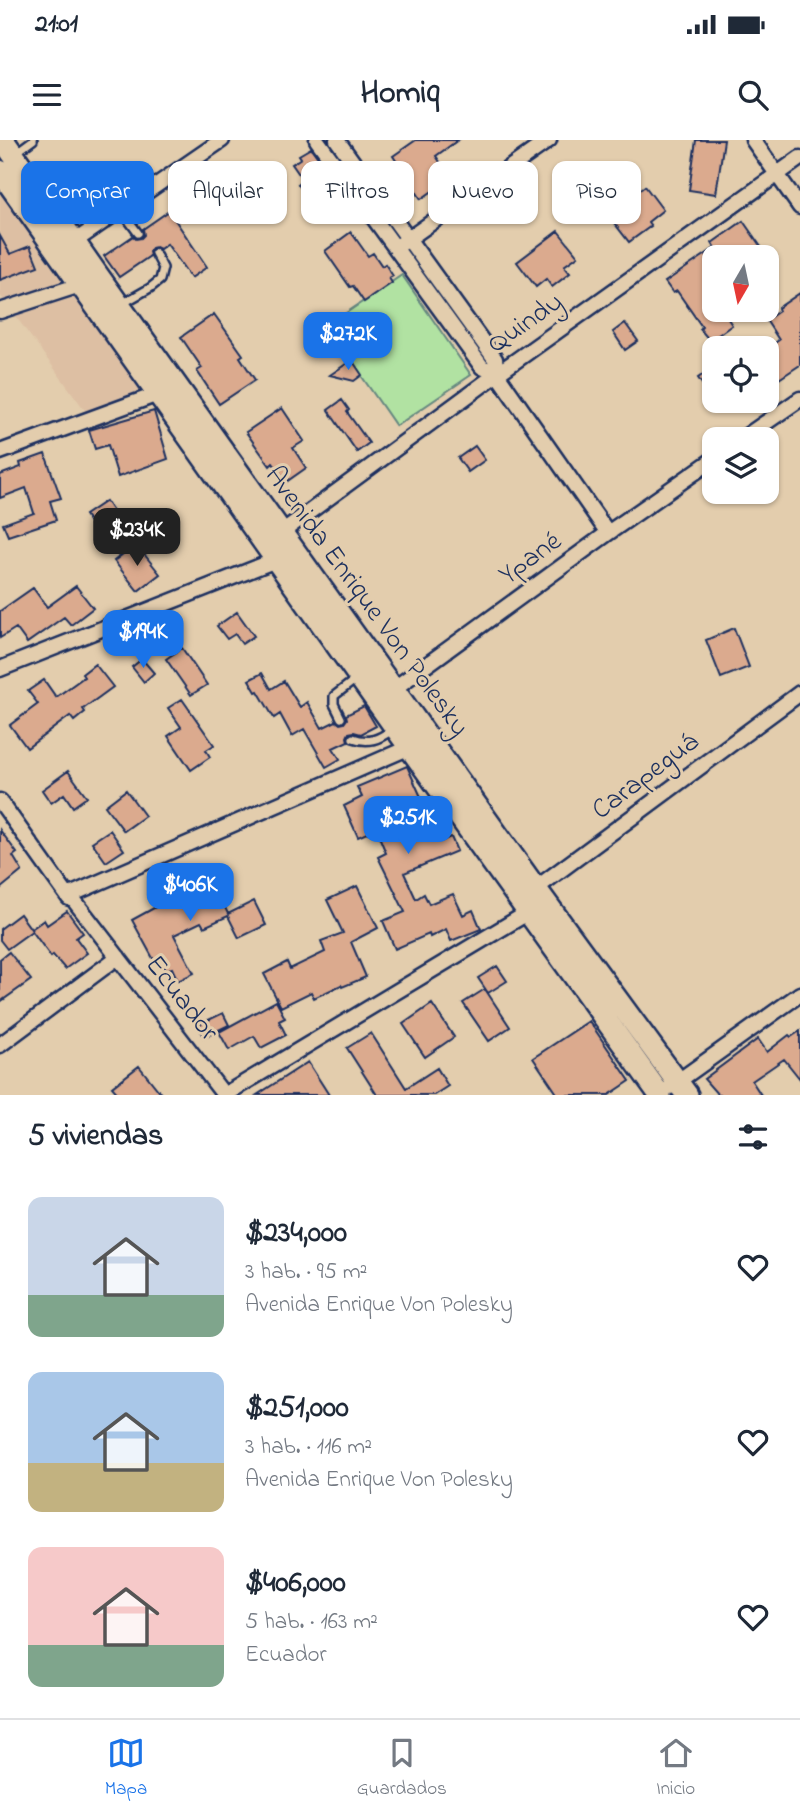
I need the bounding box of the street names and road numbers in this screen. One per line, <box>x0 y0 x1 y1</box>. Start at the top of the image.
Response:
street label: Quindy <box>480 283 572 365</box>
street label: Avenida Enrique Von Polesky <box>254 458 478 746</box>
street label: Ypané <box>491 522 571 596</box>
street label: Carapeguá <box>584 723 708 831</box>
street label: Ecuador <box>134 947 228 1051</box>

